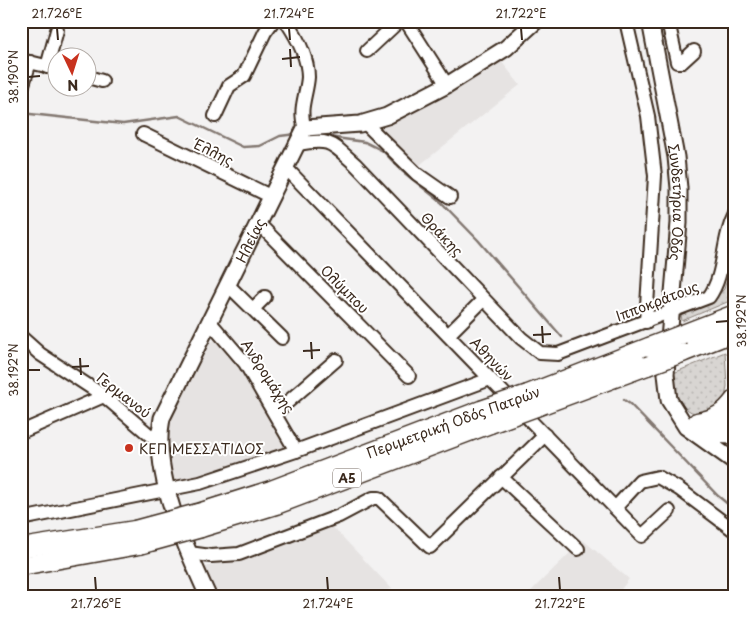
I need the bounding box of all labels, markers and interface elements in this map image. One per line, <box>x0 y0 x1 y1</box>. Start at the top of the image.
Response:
text: 21.726°E <box>31 4 83 22</box>
text: 21.724°E <box>264 4 314 22</box>
text: 21.722°E <box>496 4 546 22</box>
north arrow <box>48 48 98 98</box>
text: 38.190°N <box>4 50 22 104</box>
text: N <box>67 75 79 96</box>
street label: Έλλης <box>189 133 237 171</box>
street label: Συνδετήρια Οδός <box>663 142 690 262</box>
street label: Θράκης <box>416 207 468 261</box>
street label: Ηλείας <box>230 214 270 266</box>
street label: Ολύμπου <box>316 260 374 318</box>
street label: Ιπποκράτους <box>612 276 702 326</box>
text: 38.192°N <box>732 294 750 348</box>
street label: Αθηνών <box>465 332 519 386</box>
street label: Ανδρομάχης <box>236 335 300 417</box>
text: 38.192°N <box>4 343 22 397</box>
street label: Γερμανού <box>92 367 156 423</box>
street label: Περιμετρική Οδός Πατρών <box>363 381 543 463</box>
place label: ΚΕΠ ΜΕΣΣΑΤΙΔΟΣ <box>139 438 264 459</box>
marker: ΚΕΠ ΜΕΣΣΑΤΙΔΟΣ <box>123 442 135 454</box>
road number: Α5 <box>333 468 361 488</box>
text: 21.726°E <box>70 594 122 612</box>
text: 21.724°E <box>303 594 353 612</box>
text: 21.722°E <box>535 594 585 612</box>

